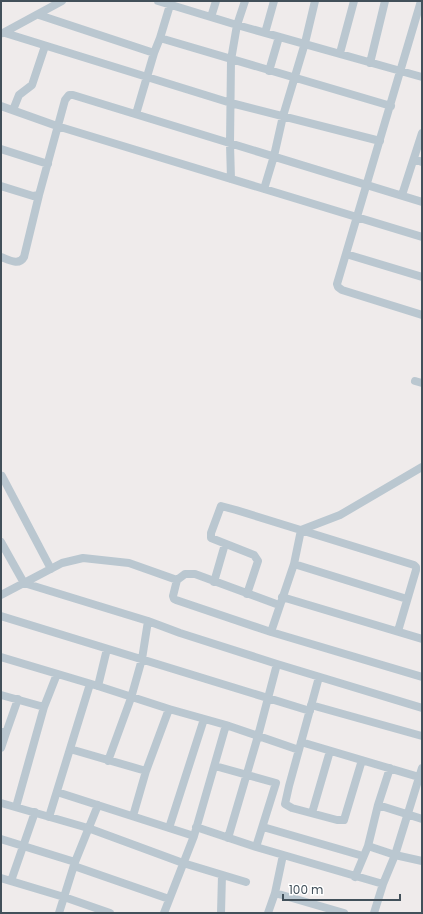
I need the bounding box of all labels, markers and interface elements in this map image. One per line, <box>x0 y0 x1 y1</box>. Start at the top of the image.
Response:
scale bar <box>283 876 400 902</box>
text: 100 m <box>289 881 323 898</box>

